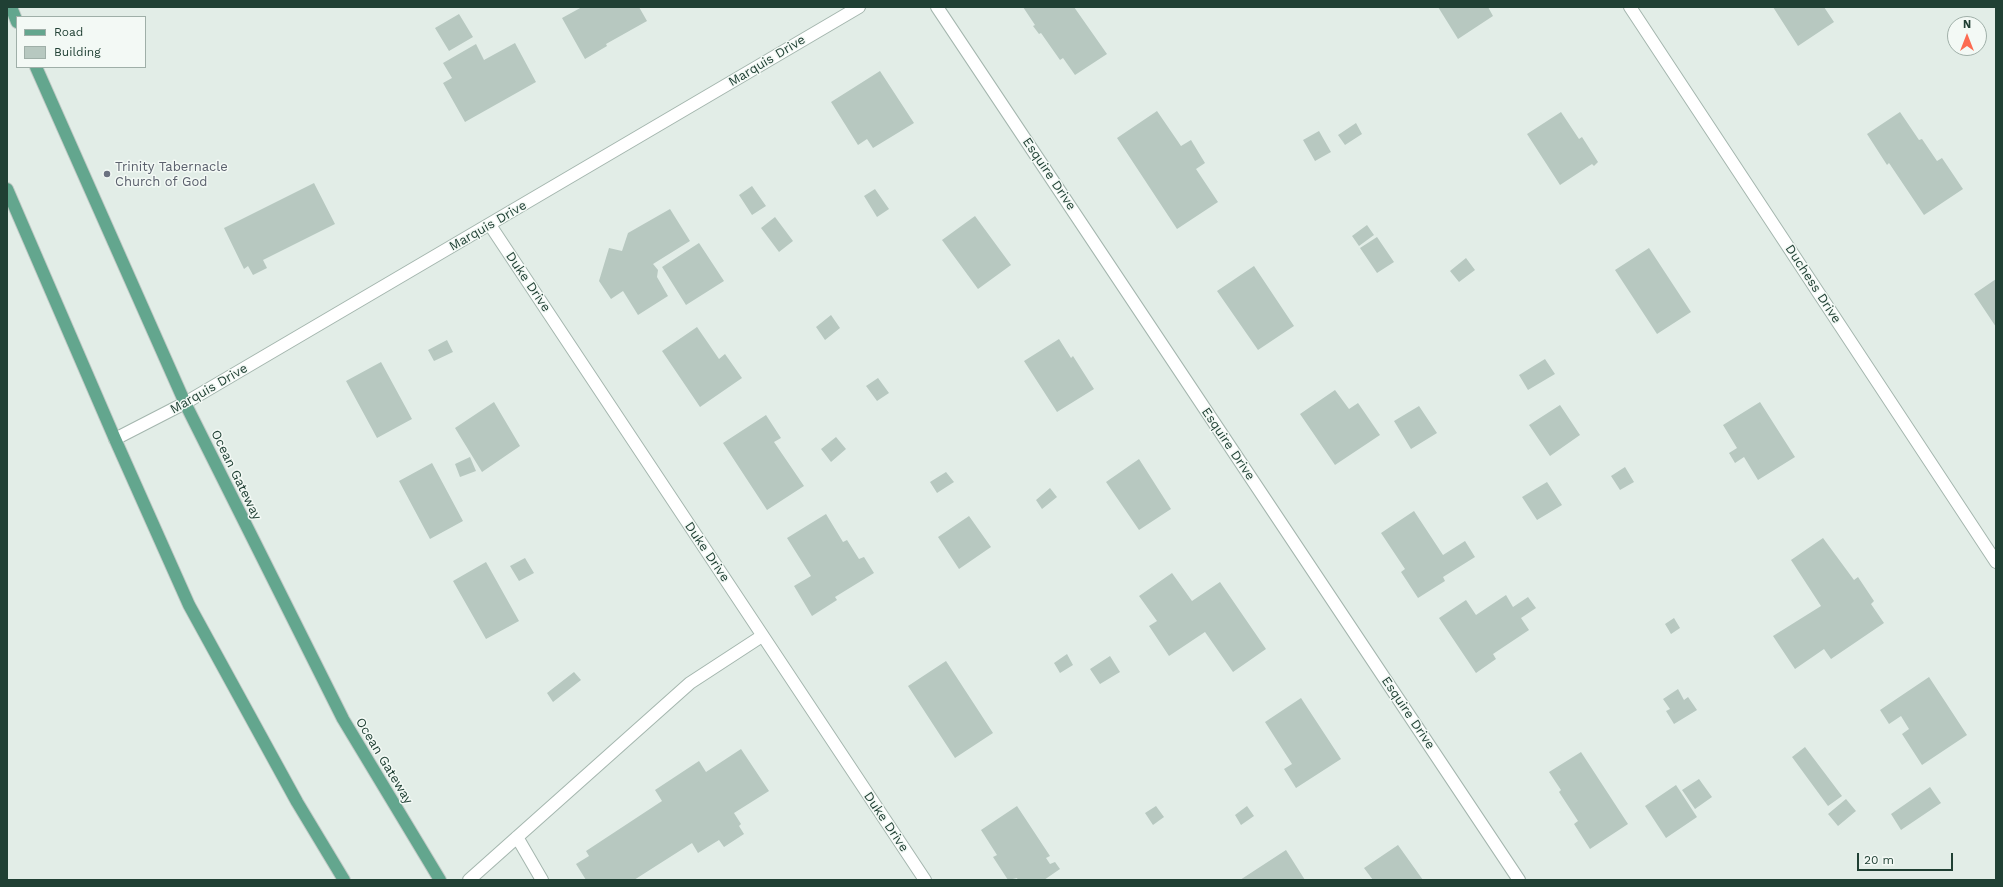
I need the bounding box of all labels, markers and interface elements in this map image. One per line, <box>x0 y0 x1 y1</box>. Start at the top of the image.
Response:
legend <box>16 16 146 68</box>
north arrow <box>1947 16 1987 56</box>
text: N <box>1963 18 1971 31</box>
text: Road <box>54 25 83 39</box>
street label: Marquis Drive <box>726 32 808 90</box>
text: Building <box>54 45 101 59</box>
street label: Esquire Drive <box>1019 135 1079 213</box>
place label: Trinity Tabernacle Church of God <box>115 159 228 190</box>
marker: Trinity Tabernacle Church of God <box>102 169 112 179</box>
street label: Marquis Drive <box>447 198 529 254</box>
street label: Duchess Drive <box>1782 242 1844 326</box>
street label: Duke Drive <box>502 249 554 315</box>
street label: Marquis Drive <box>168 361 250 417</box>
street label: Esquire Drive <box>1198 405 1258 483</box>
street label: Ocean Gateway <box>207 428 265 522</box>
street label: Duke Drive <box>681 519 733 585</box>
street label: Esquire Drive <box>1378 674 1438 752</box>
street label: Ocean Gateway <box>352 715 416 807</box>
street label: Duke Drive <box>860 789 912 855</box>
scale bar <box>1859 845 1955 871</box>
text: 20 m <box>1864 853 1894 867</box>

